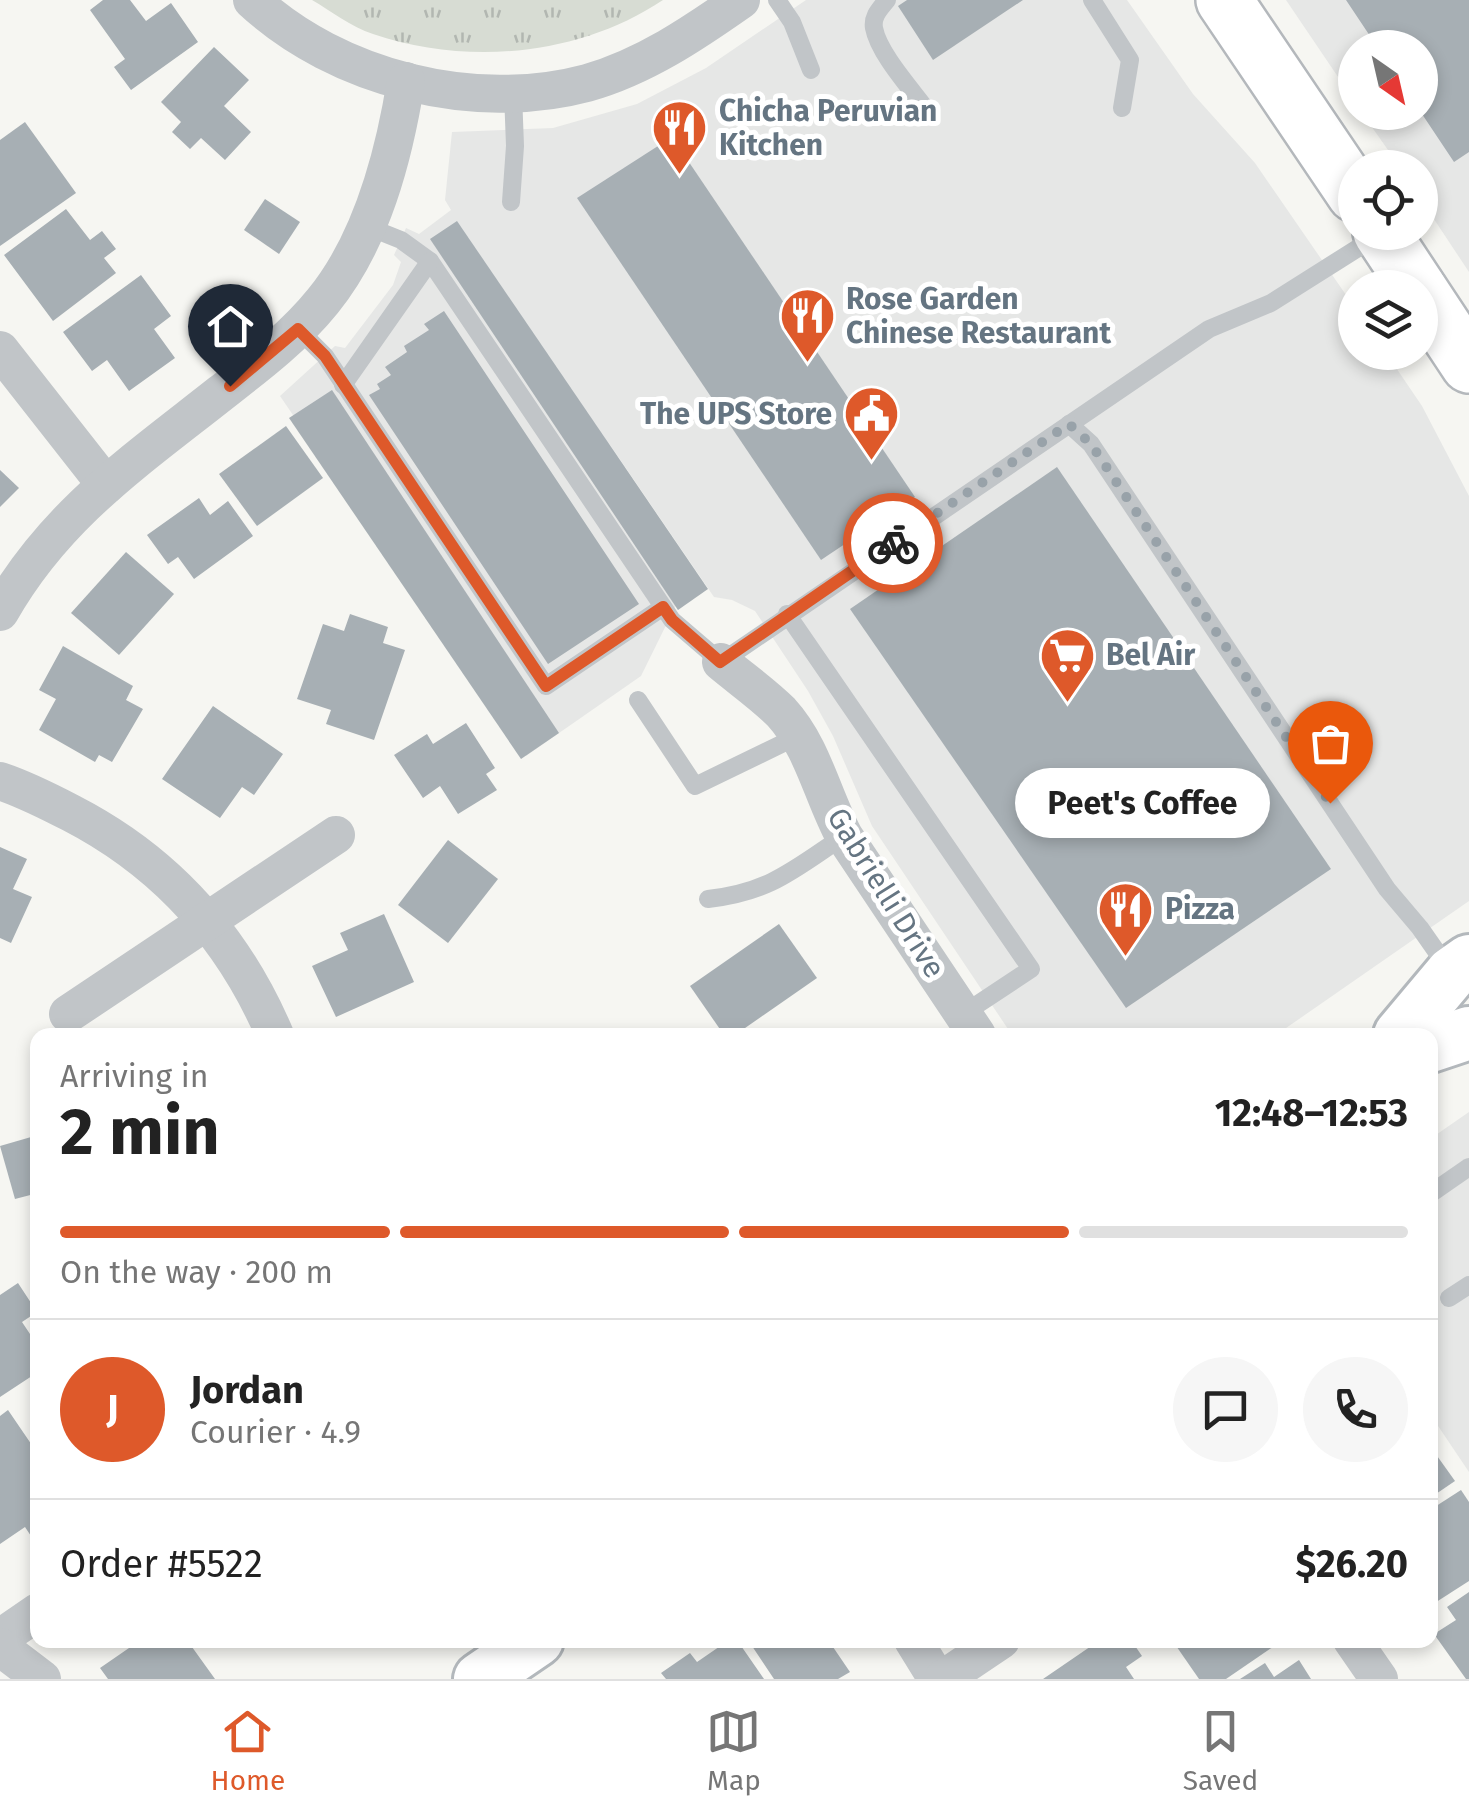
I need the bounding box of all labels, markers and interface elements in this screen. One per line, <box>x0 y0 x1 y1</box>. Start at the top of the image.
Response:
north arrow <box>1338 30 1438 130</box>
map controls <box>1338 30 1438 370</box>
place label: Chicha Peruvian Kitchen <box>719 93 937 163</box>
restaurant icon: Chicha Peruvian Kitchen <box>650 98 710 177</box>
button: locate <box>1338 150 1438 250</box>
button: layers <box>1338 270 1438 370</box>
place label: Rose Garden Chinese Restaurant <box>846 281 1111 351</box>
pin <box>188 284 273 387</box>
restaurant icon: Rose Garden Chinese Restaurant <box>777 286 837 365</box>
icon: home <box>203 299 258 354</box>
public building icon: The UPS Store <box>841 384 901 463</box>
place label: The UPS Store <box>640 396 832 432</box>
courier <box>843 493 943 593</box>
icon: bike <box>866 516 921 571</box>
supermarket icon: Bel Air <box>1037 625 1097 704</box>
place label: Bel Air <box>1106 637 1196 673</box>
pin <box>1288 701 1373 804</box>
icon: bag <box>1303 716 1358 771</box>
callout: Peet's Coffee <box>1015 768 1270 838</box>
text: Peet's Coffee <box>1047 784 1238 822</box>
street label: Gabrielli Drive <box>819 801 953 985</box>
restaurant icon: Pizza <box>1096 879 1156 958</box>
place label: Pizza <box>1165 891 1235 927</box>
text: Arriving in <box>60 1057 208 1095</box>
text: 12:48–12:53 <box>1215 1090 1408 1136</box>
text: 2 min <box>60 1093 220 1171</box>
text: On the way · 200 m <box>60 1253 333 1291</box>
button: chat <box>1173 1357 1278 1462</box>
button: phone <box>1303 1357 1408 1462</box>
text: Jordan <box>190 1367 304 1413</box>
text: J <box>106 1386 119 1432</box>
text: Courier · 4.9 <box>190 1413 361 1451</box>
text: Order #5522 <box>60 1541 263 1587</box>
text: $26.20 <box>1295 1541 1408 1587</box>
tab: Home <box>211 1704 285 1797</box>
tab: Map <box>706 1704 761 1797</box>
tab: Saved <box>1183 1704 1258 1797</box>

